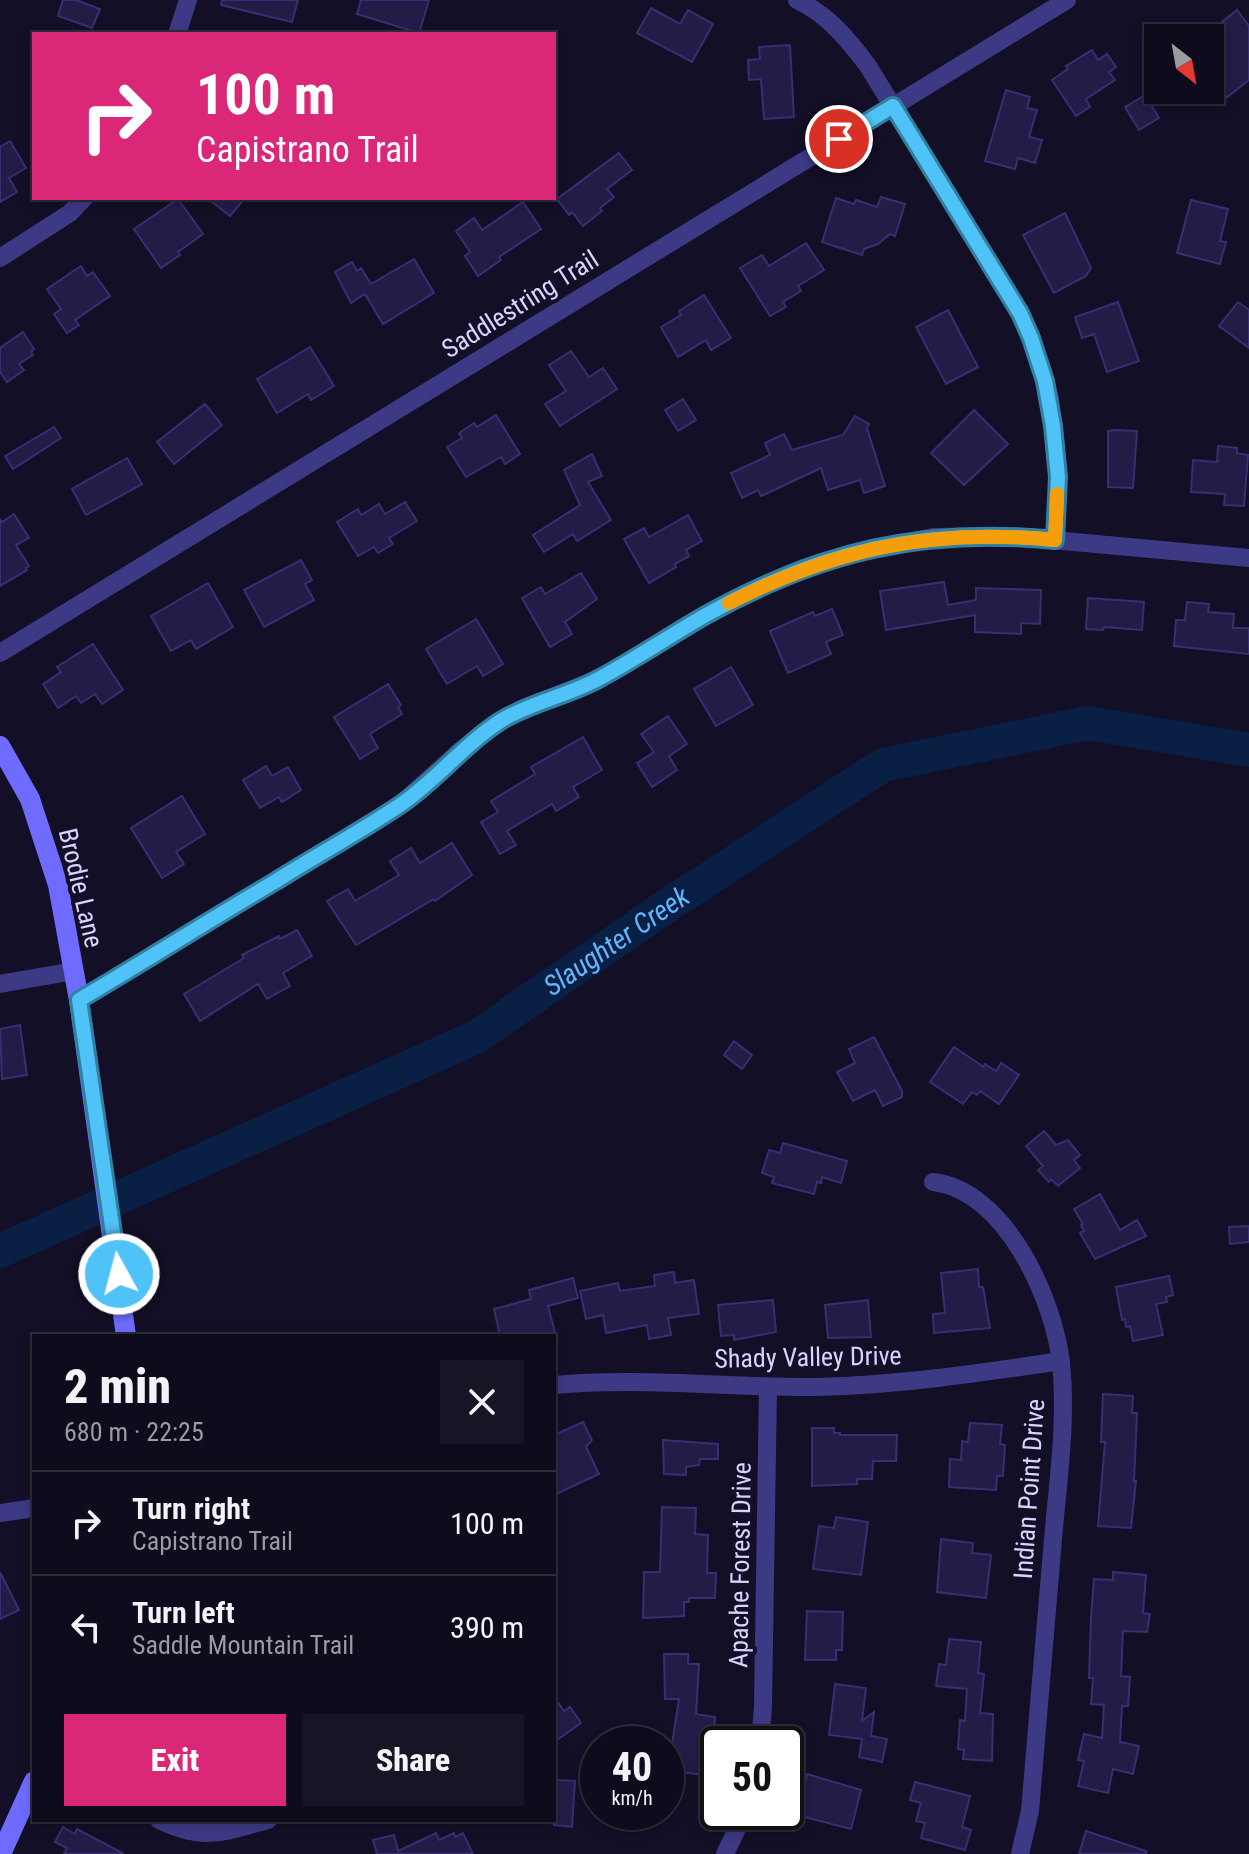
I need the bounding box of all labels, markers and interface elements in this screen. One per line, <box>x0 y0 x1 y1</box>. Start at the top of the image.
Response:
north arrow <box>1144 24 1224 104</box>
map controls <box>1144 24 1224 104</box>
text: 100 m <box>196 62 335 128</box>
icon: right <box>64 64 168 168</box>
pin <box>805 105 873 173</box>
icon: arrive <box>817 117 861 161</box>
text: Capistrano Trail <box>196 129 419 171</box>
street label: Saddlestring Trail <box>436 244 604 364</box>
street label: Brodie Lane <box>53 825 109 951</box>
water label: Slaughter Creek <box>537 879 696 1002</box>
position arrow <box>77 1232 161 1316</box>
street label: Shady Valley Drive <box>714 1340 902 1374</box>
text: 2 min <box>64 1358 171 1415</box>
button: close <box>440 1360 524 1444</box>
street label: Indian Point Drive <box>1008 1398 1050 1580</box>
text: 680 m · 22:25 <box>64 1417 204 1447</box>
street label: Apache Forest Drive <box>723 1462 757 1668</box>
text: Turn right <box>132 1491 250 1526</box>
icon: right <box>64 1501 108 1545</box>
text: 100 m <box>450 1506 524 1541</box>
text: Capistrano Trail <box>132 1526 293 1556</box>
text: Turn left <box>132 1595 235 1630</box>
icon: left <box>64 1605 108 1649</box>
text: 390 m <box>450 1610 524 1645</box>
text: Saddle Mountain Trail <box>132 1630 354 1660</box>
button: Exit <box>64 1714 286 1806</box>
button: Share <box>302 1714 524 1806</box>
speed limit sign: 50 <box>700 1726 804 1830</box>
text: 40 <box>612 1744 652 1791</box>
text: km/h <box>611 1786 653 1810</box>

